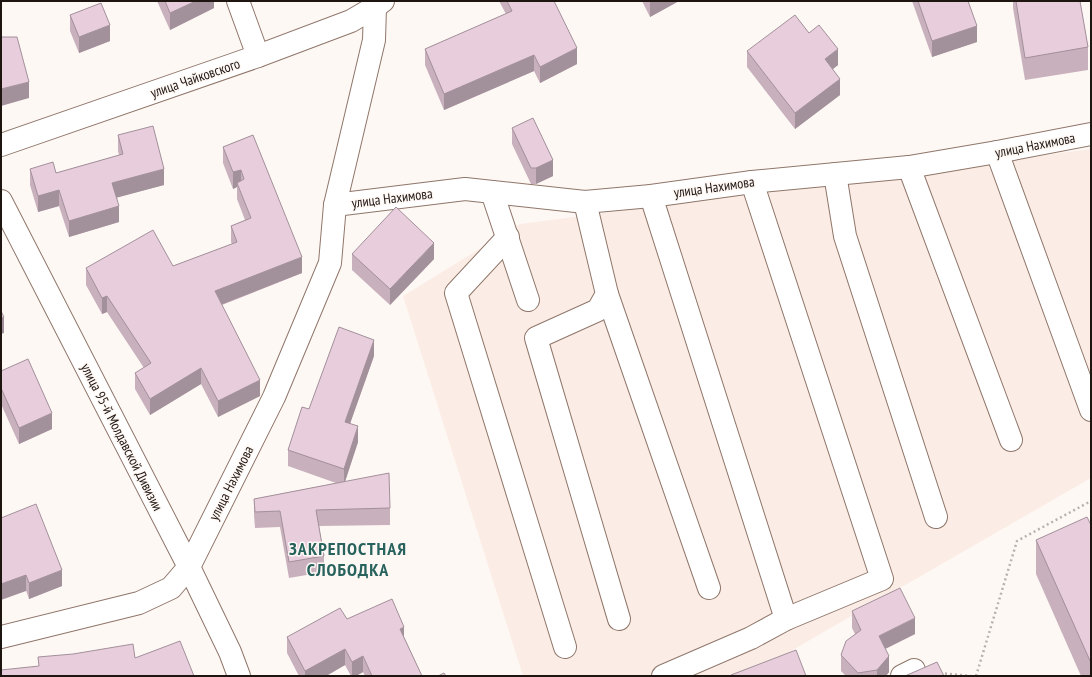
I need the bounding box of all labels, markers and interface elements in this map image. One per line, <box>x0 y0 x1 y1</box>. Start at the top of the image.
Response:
street label: улица Чайковского <box>148 54 242 102</box>
street label: улица Нахимова <box>993 128 1077 162</box>
street label: улица Нахимова <box>672 172 756 202</box>
street label: улица Нахимова <box>351 184 433 212</box>
street label: улица 95-й Молдавской Дивизии <box>77 360 167 514</box>
street label: улица Нахимова <box>205 443 257 523</box>
district label: ЗАКРЕПОСТНАЯ СЛОБОДКА <box>289 537 407 581</box>

